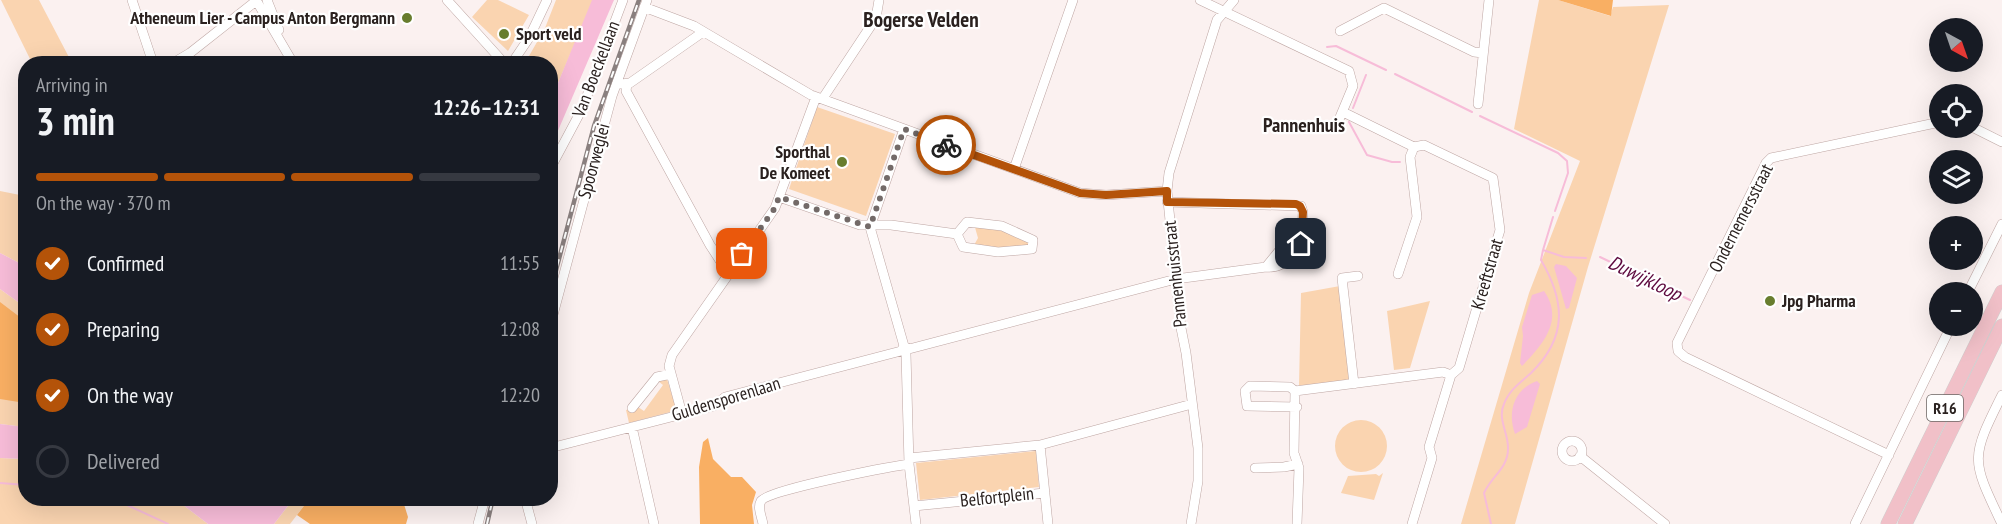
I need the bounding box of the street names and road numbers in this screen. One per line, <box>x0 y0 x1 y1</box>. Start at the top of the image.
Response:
street label: Van Boeckellaan <box>566 17 624 121</box>
street label: Spoorweglei <box>572 121 615 201</box>
street label: Ondernemersstraat <box>1703 160 1778 276</box>
street label: Pannenhuisstraat <box>1157 220 1192 328</box>
street label: Kreeftstraat <box>1465 236 1508 312</box>
street label: Guldensporenlaan <box>669 371 783 426</box>
road number: R16 <box>1927 395 1963 421</box>
street label: Belfortplein <box>959 481 1035 512</box>

